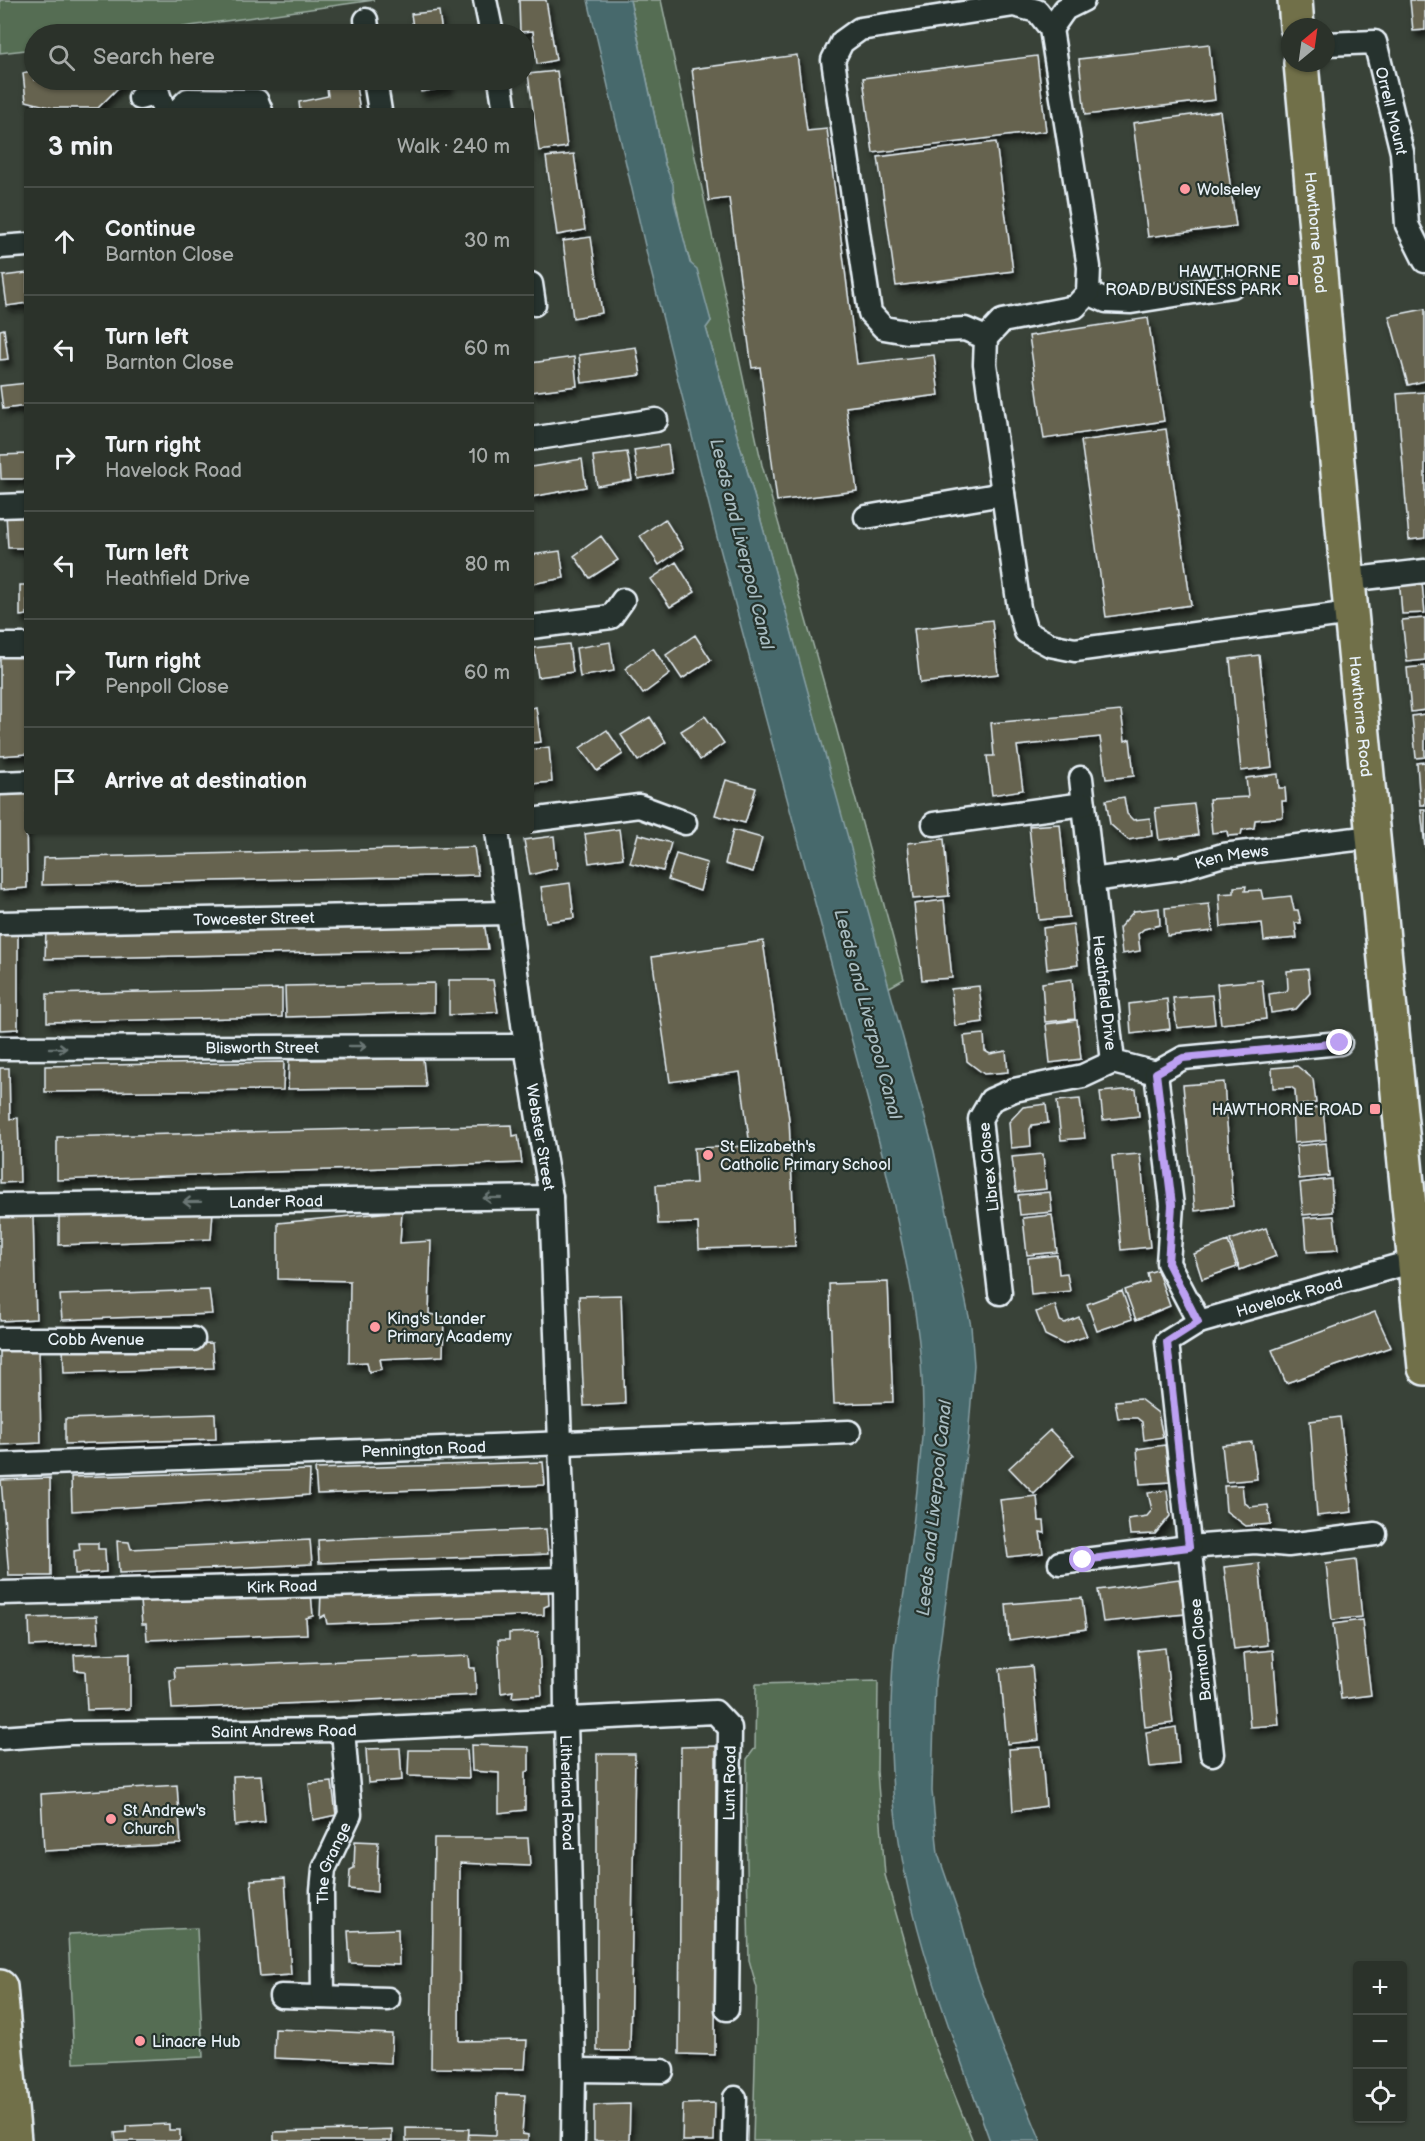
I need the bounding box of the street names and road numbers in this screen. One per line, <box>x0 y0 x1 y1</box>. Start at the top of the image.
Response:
street label: Orrell Mount <box>1370 65 1410 156</box>
street label: Hawthorne Road <box>1300 171 1330 294</box>
street label: Hawthorne Road <box>1344 655 1375 778</box>
street label: Ken Mews <box>1193 842 1270 874</box>
street label: Towcester Street <box>193 909 315 930</box>
street label: Heathfield Drive <box>1088 934 1120 1052</box>
street label: Blisworth Street <box>205 1039 319 1058</box>
street label: Webster Street <box>521 1082 558 1192</box>
street label: Librex Close <box>975 1121 1004 1213</box>
street label: Lander Road <box>229 1192 323 1213</box>
street label: Havelock Road <box>1234 1274 1345 1322</box>
street label: Cobb Avenue <box>48 1331 145 1350</box>
street label: Pennington Road <box>361 1438 486 1462</box>
street label: Kirk Road <box>246 1577 318 1598</box>
street label: Barnton Close <box>1187 1597 1216 1702</box>
street label: Saint Andrews Road <box>211 1721 357 1742</box>
street label: Litherland Road <box>555 1735 577 1851</box>
street label: Lunt Road <box>720 1745 741 1821</box>
street label: The Grange <box>314 1819 356 1904</box>

